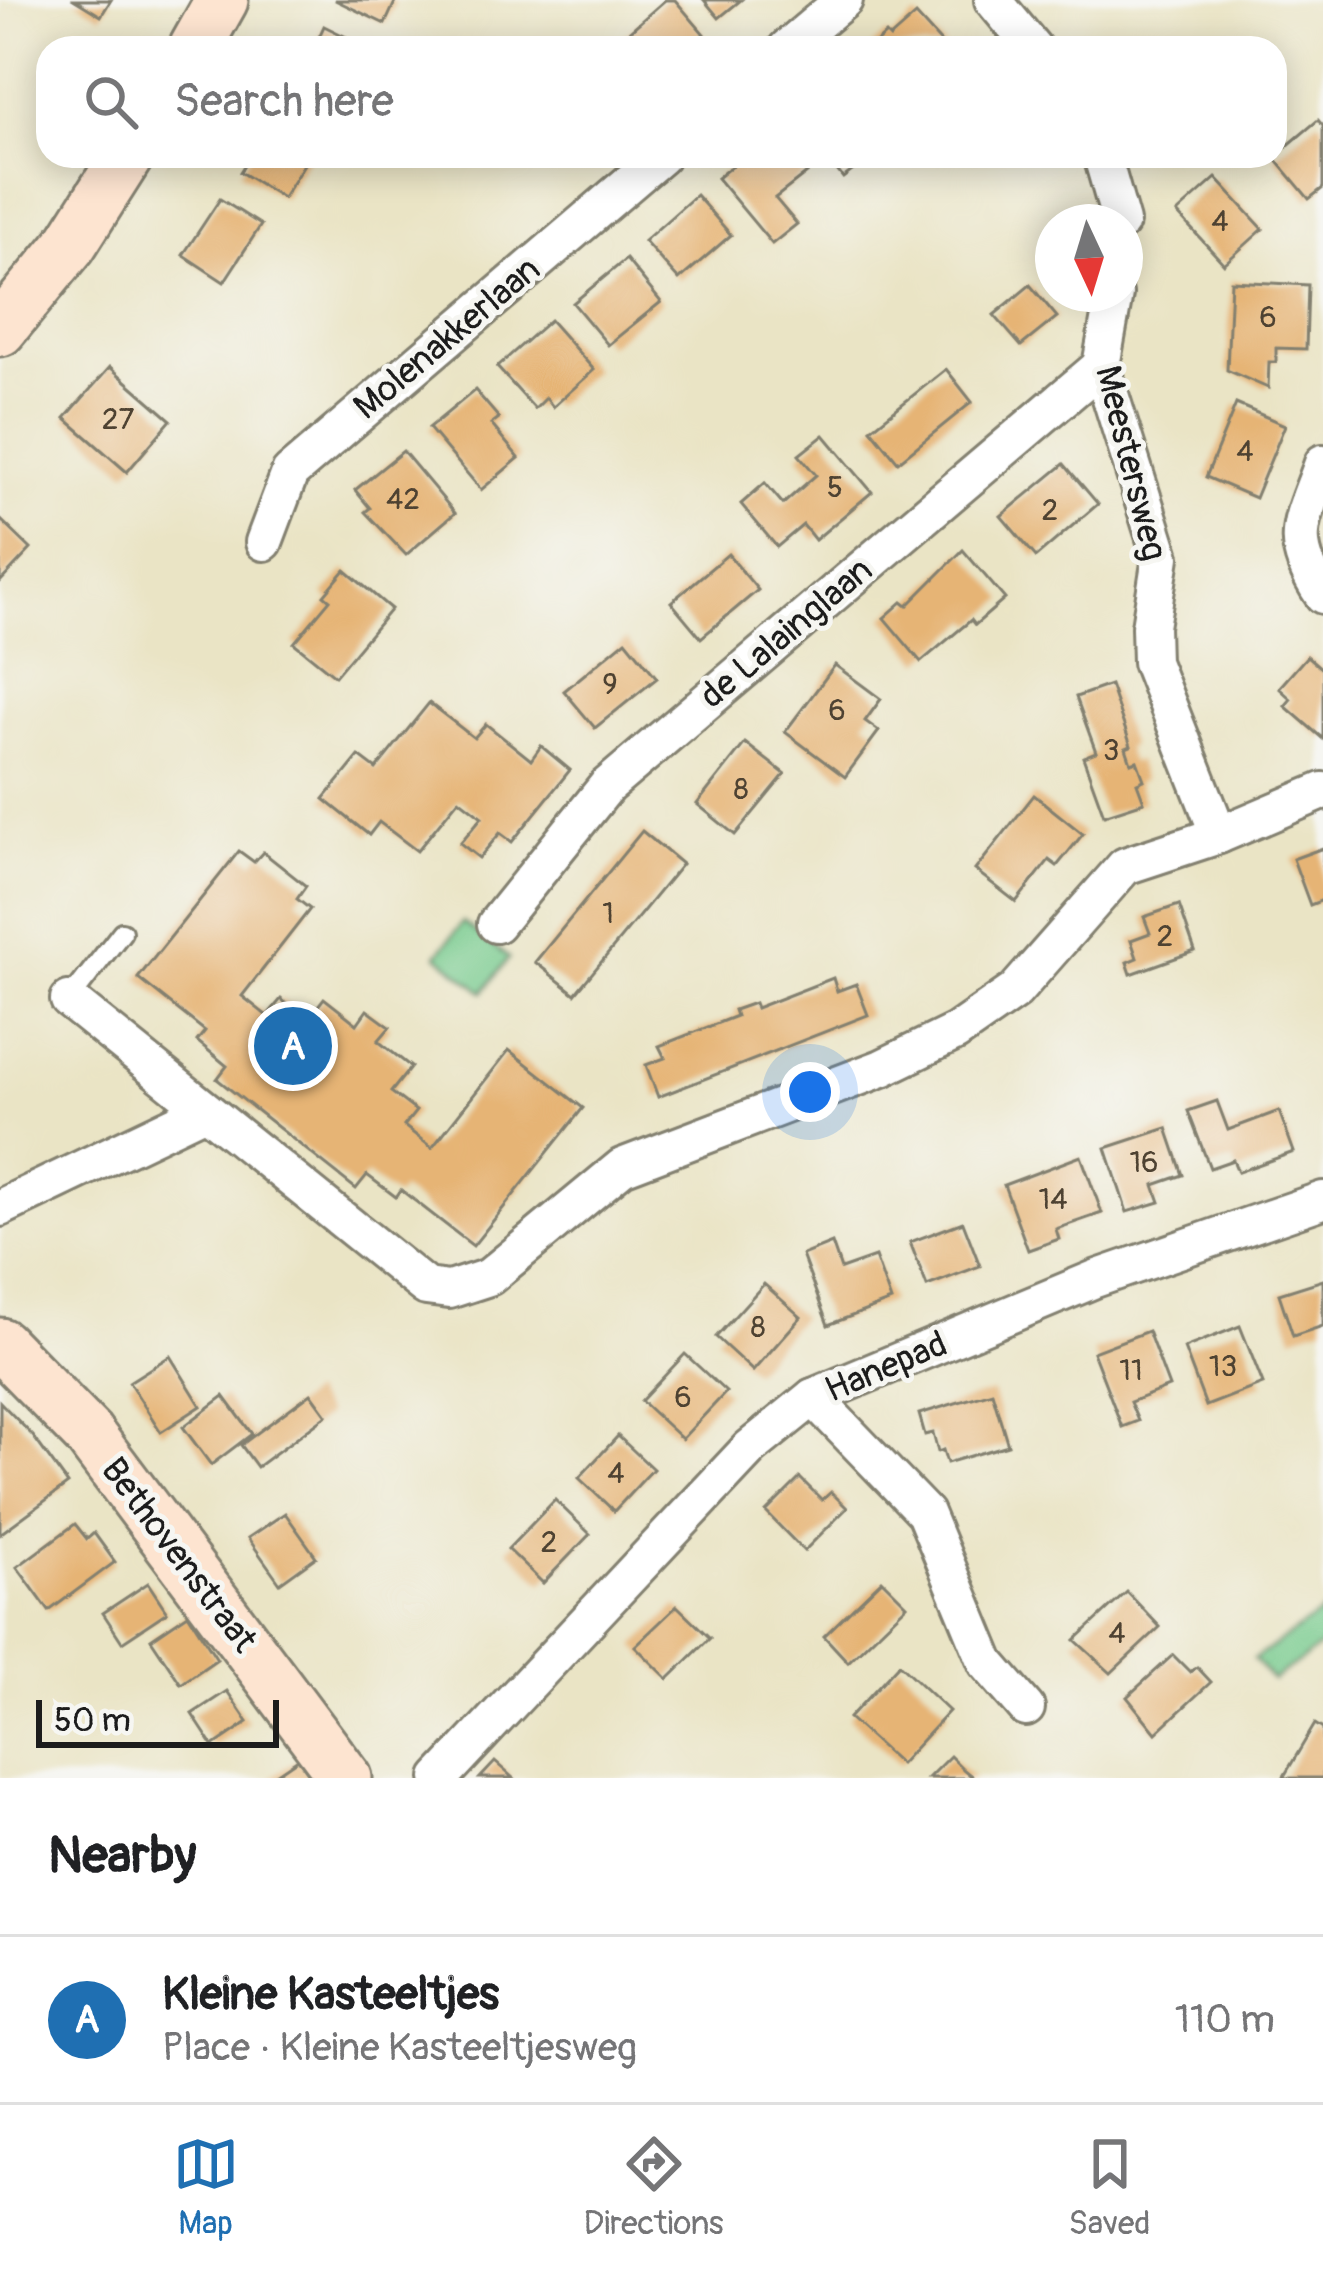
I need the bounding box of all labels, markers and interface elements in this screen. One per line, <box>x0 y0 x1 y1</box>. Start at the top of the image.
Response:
search box <box>36 36 1287 168</box>
icon: search <box>78 69 144 135</box>
text: Search here <box>174 74 394 130</box>
house number: 4 <box>1211 203 1229 240</box>
north arrow <box>1035 204 1143 312</box>
street label: Molenakkerlaan <box>344 247 550 429</box>
house number: 6 <box>1259 299 1277 336</box>
street label: Meestersweg <box>1085 361 1177 565</box>
house number: 27 <box>102 401 134 438</box>
house number: 4 <box>1236 433 1254 470</box>
house number: 5 <box>827 469 843 506</box>
house number: 42 <box>386 481 420 518</box>
house number: 2 <box>1042 492 1058 529</box>
street label: de Lalainglaan <box>690 548 882 718</box>
house number: 9 <box>602 666 618 703</box>
house number: 6 <box>828 692 846 729</box>
house number: 3 <box>1103 732 1119 769</box>
house number: 8 <box>733 771 749 808</box>
house number: 1 <box>602 895 614 932</box>
house number: 2 <box>1157 918 1173 955</box>
pin: A <box>254 1001 332 1091</box>
your location <box>780 1062 840 1122</box>
house number: 16 <box>1129 1144 1159 1181</box>
house number: 14 <box>1038 1181 1068 1218</box>
house number: 8 <box>750 1309 766 1346</box>
street label: Hanepad <box>818 1321 954 1413</box>
house number: 13 <box>1209 1348 1237 1385</box>
house number: 11 <box>1119 1352 1143 1389</box>
house number: 6 <box>674 1379 692 1416</box>
street label: Bethovenstraat <box>91 1449 267 1662</box>
house number: 4 <box>607 1455 625 1492</box>
house number: 2 <box>541 1524 557 1561</box>
house number: 4 <box>1108 1615 1126 1652</box>
scale bar <box>36 1694 279 1747</box>
text: 50 m <box>54 1700 131 1741</box>
text: Nearby <box>48 1824 196 1888</box>
text: Kleine Kasteeltjes <box>162 1967 499 2023</box>
text: A <box>74 1995 100 2044</box>
text: 110 m <box>1175 1995 1275 2044</box>
text: Place · Kleine Kasteeltjesweg <box>162 2023 637 2072</box>
tab: Map <box>173 2131 239 2244</box>
tab: Directions <box>584 2131 724 2244</box>
tab: Saved <box>1069 2131 1150 2244</box>

